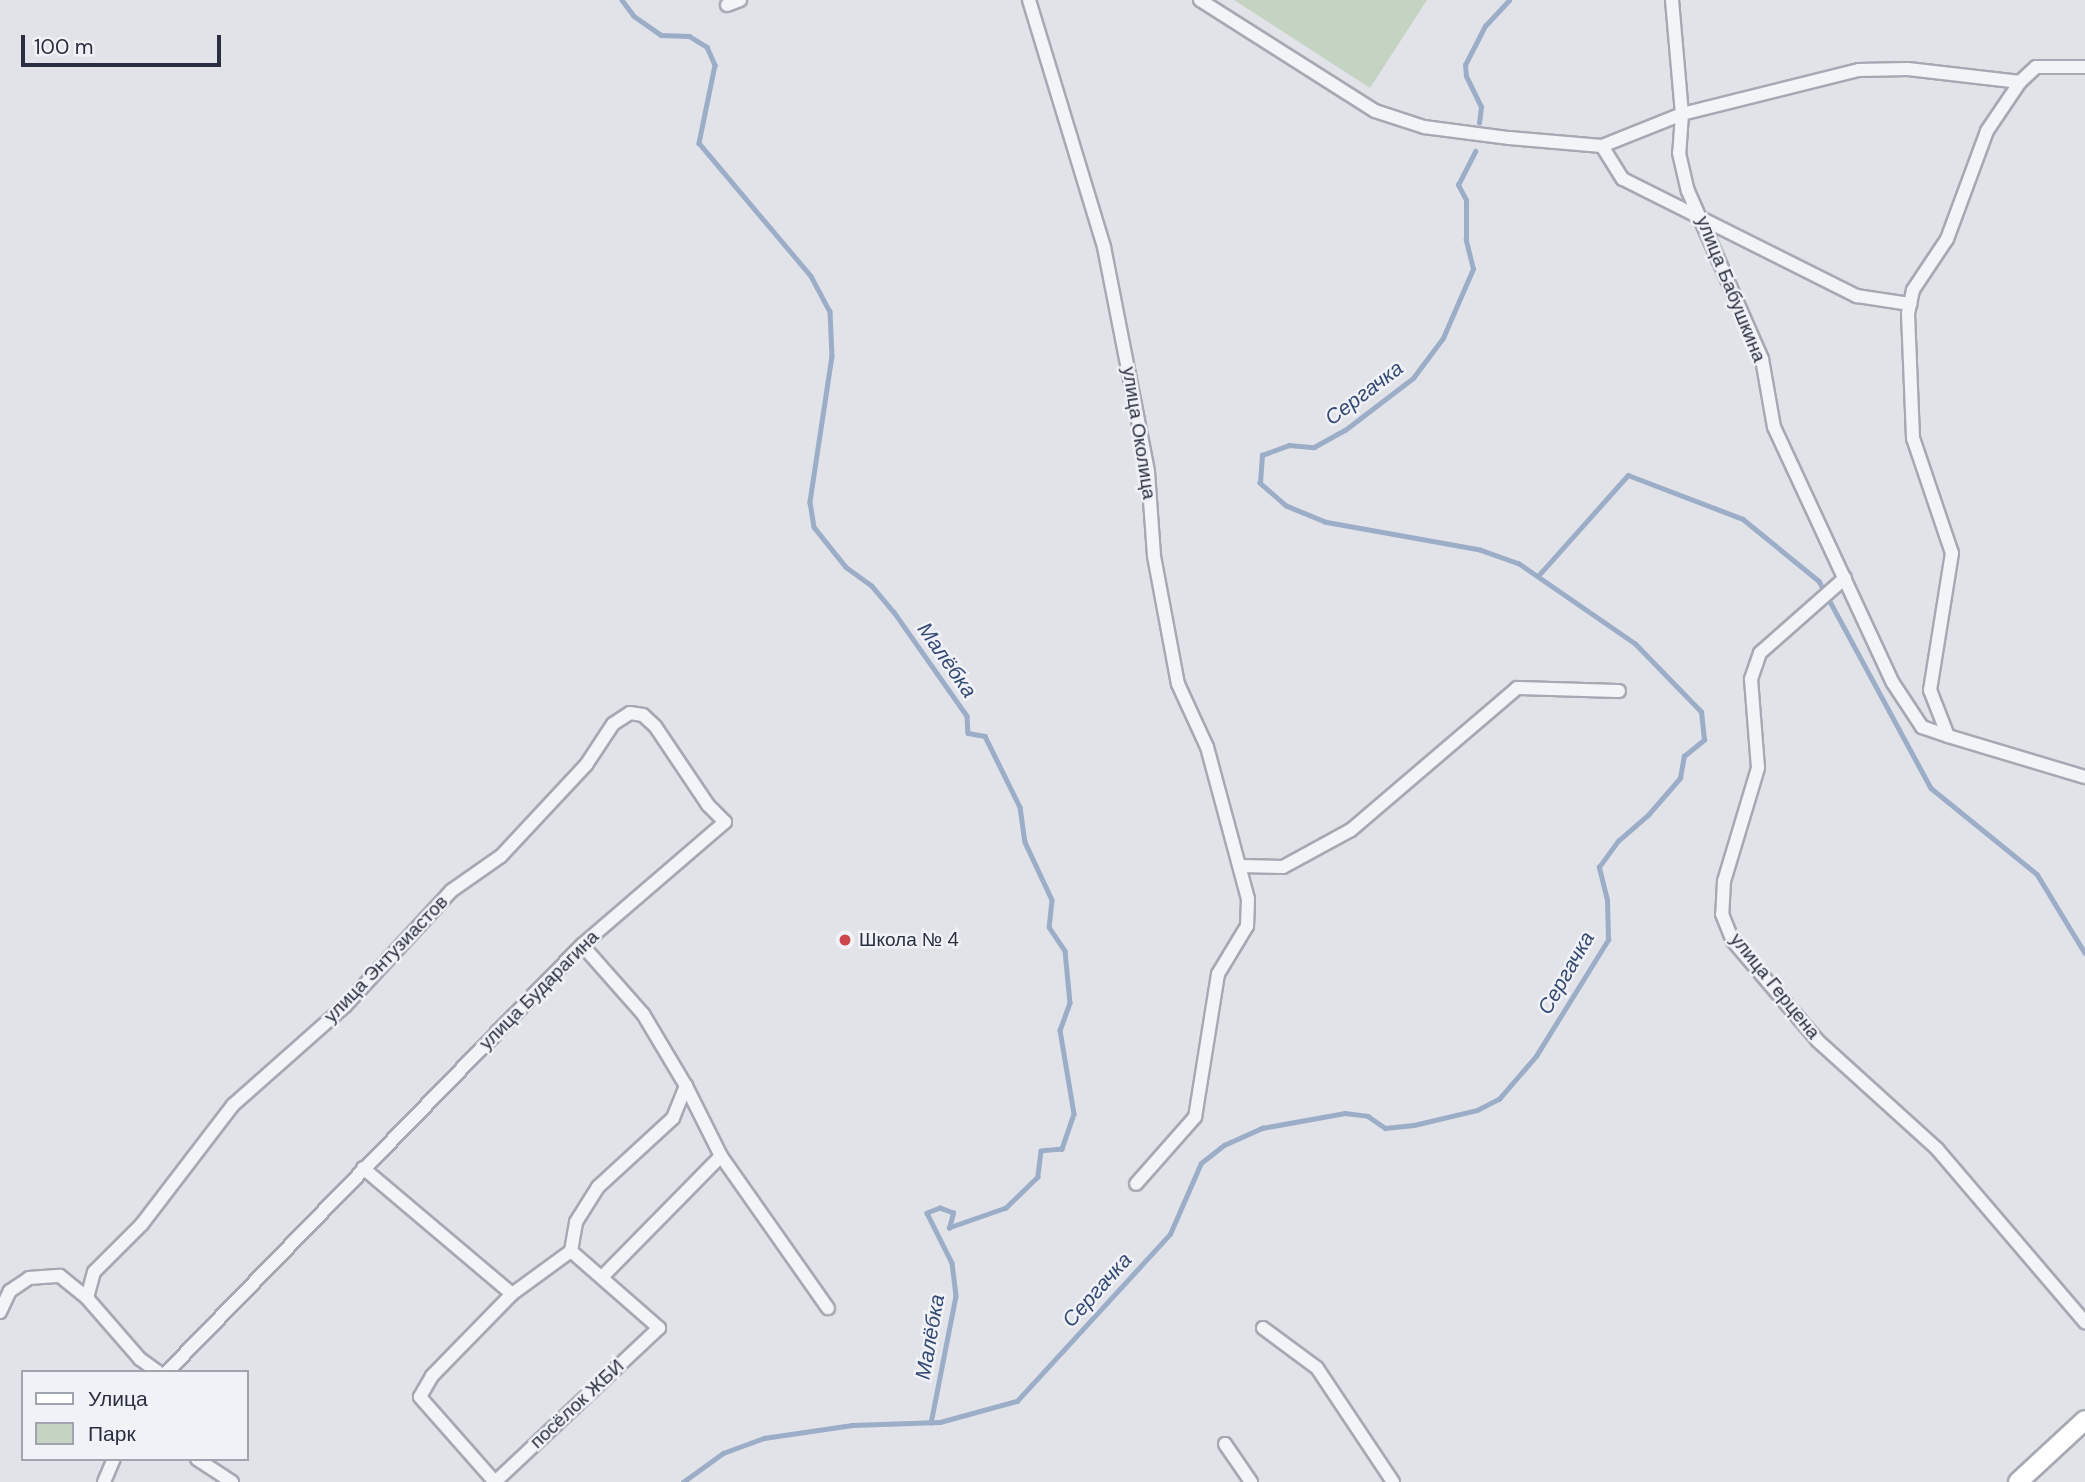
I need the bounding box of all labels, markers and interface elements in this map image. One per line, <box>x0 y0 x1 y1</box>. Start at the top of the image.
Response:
scale bar <box>24 21 224 65</box>
text: 100 m <box>34 33 94 61</box>
street label: улица Бабушкина <box>1691 213 1771 365</box>
water label: Сергачка <box>1320 355 1408 431</box>
street label: улица Околица <box>1117 365 1161 501</box>
water label: Малёбка <box>912 618 982 702</box>
street label: улица Энтузиастов <box>319 891 453 1027</box>
street label: улица Бударагина <box>475 926 603 1054</box>
water label: Сергачка <box>1532 927 1600 1019</box>
street label: улица Герцена <box>1725 928 1825 1044</box>
place label: Школа № 4 <box>859 929 959 951</box>
marker: Школа № 4 <box>837 932 853 948</box>
water label: Сергачка <box>1057 1248 1137 1332</box>
water label: Малёбка <box>910 1292 950 1382</box>
street label: посёлок ЖБИ <box>525 1355 629 1453</box>
legend <box>21 1370 248 1461</box>
text: Улица <box>88 1385 148 1413</box>
text: Парк <box>88 1420 136 1448</box>

